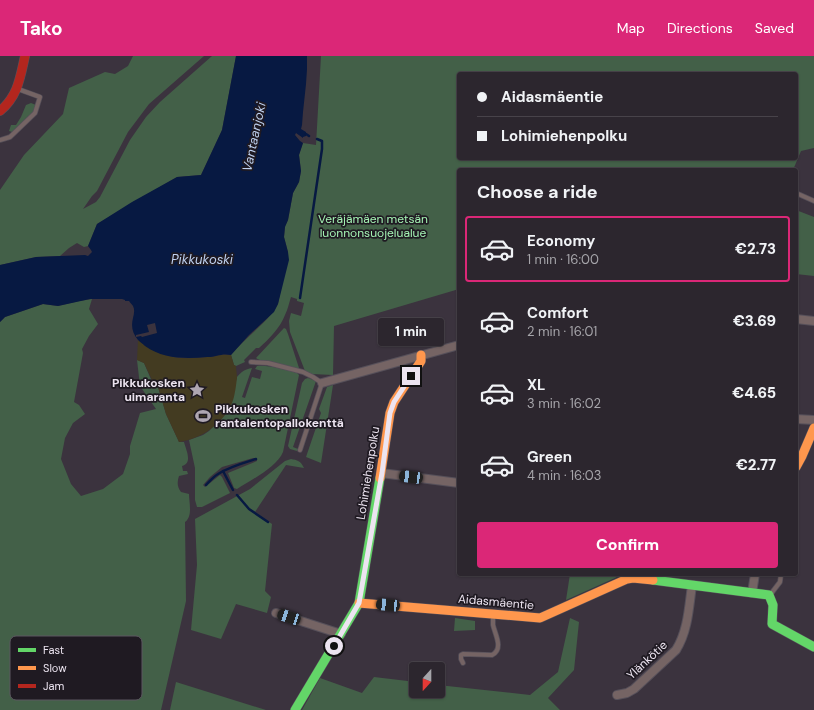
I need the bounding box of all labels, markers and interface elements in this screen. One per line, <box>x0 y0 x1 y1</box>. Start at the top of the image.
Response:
text: Tako <box>20 16 63 41</box>
text: Map <box>617 19 645 37</box>
text: Directions <box>667 19 733 37</box>
text: Saved <box>755 19 794 37</box>
text: Aidasmäentie <box>501 87 603 107</box>
water label: Vantaanjoki <box>238 100 270 173</box>
text: Lohimiehenpolku <box>501 126 627 146</box>
text: Choose a ride <box>477 180 598 204</box>
park label: Veräjämäen metsän luonnonsuojelualue <box>318 211 428 241</box>
icon: car <box>479 231 515 267</box>
text: Economy <box>527 231 595 251</box>
text: €2.73 <box>735 239 776 259</box>
water label: Pikkukoski <box>171 251 234 268</box>
text: 1 min · 16:00 <box>527 251 599 268</box>
icon: car <box>479 303 515 339</box>
text: Comfort <box>527 303 588 323</box>
text: €3.69 <box>733 311 776 331</box>
callout: 1 min <box>378 318 444 346</box>
text: 1 min <box>395 323 427 340</box>
text: 2 min · 16:01 <box>527 323 597 340</box>
route end <box>402 367 420 385</box>
place label: Pikkukosken uimaranta <box>112 375 185 405</box>
icon: car <box>479 375 515 411</box>
text: XL <box>527 375 545 395</box>
place icon: Pikkukosken uimaranta <box>188 381 206 399</box>
text: €4.65 <box>732 383 776 403</box>
text: 3 min · 16:02 <box>527 395 601 412</box>
place label: Pikkukosken rantalentopallokenttä <box>215 401 344 431</box>
sports icon: Pikkukosken rantalentopallokenttä <box>194 407 212 425</box>
street label: Lohimiehenpolku <box>353 425 383 521</box>
icon: car <box>479 447 515 483</box>
text: Green <box>527 447 572 467</box>
text: €2.77 <box>736 455 776 475</box>
text: 4 min · 16:03 <box>527 467 601 484</box>
car <box>398 470 424 484</box>
button: Confirm <box>477 522 778 568</box>
street label: Aidasmäentie <box>457 591 535 613</box>
car <box>376 598 400 612</box>
car <box>276 608 302 626</box>
legend <box>10 636 142 700</box>
route start <box>325 637 343 655</box>
street label: Ylänkötie <box>623 637 671 683</box>
text: Fast <box>43 643 64 657</box>
text: Slow <box>43 661 67 675</box>
north arrow <box>409 662 445 698</box>
map controls <box>409 662 445 698</box>
text: Jam <box>43 679 64 693</box>

